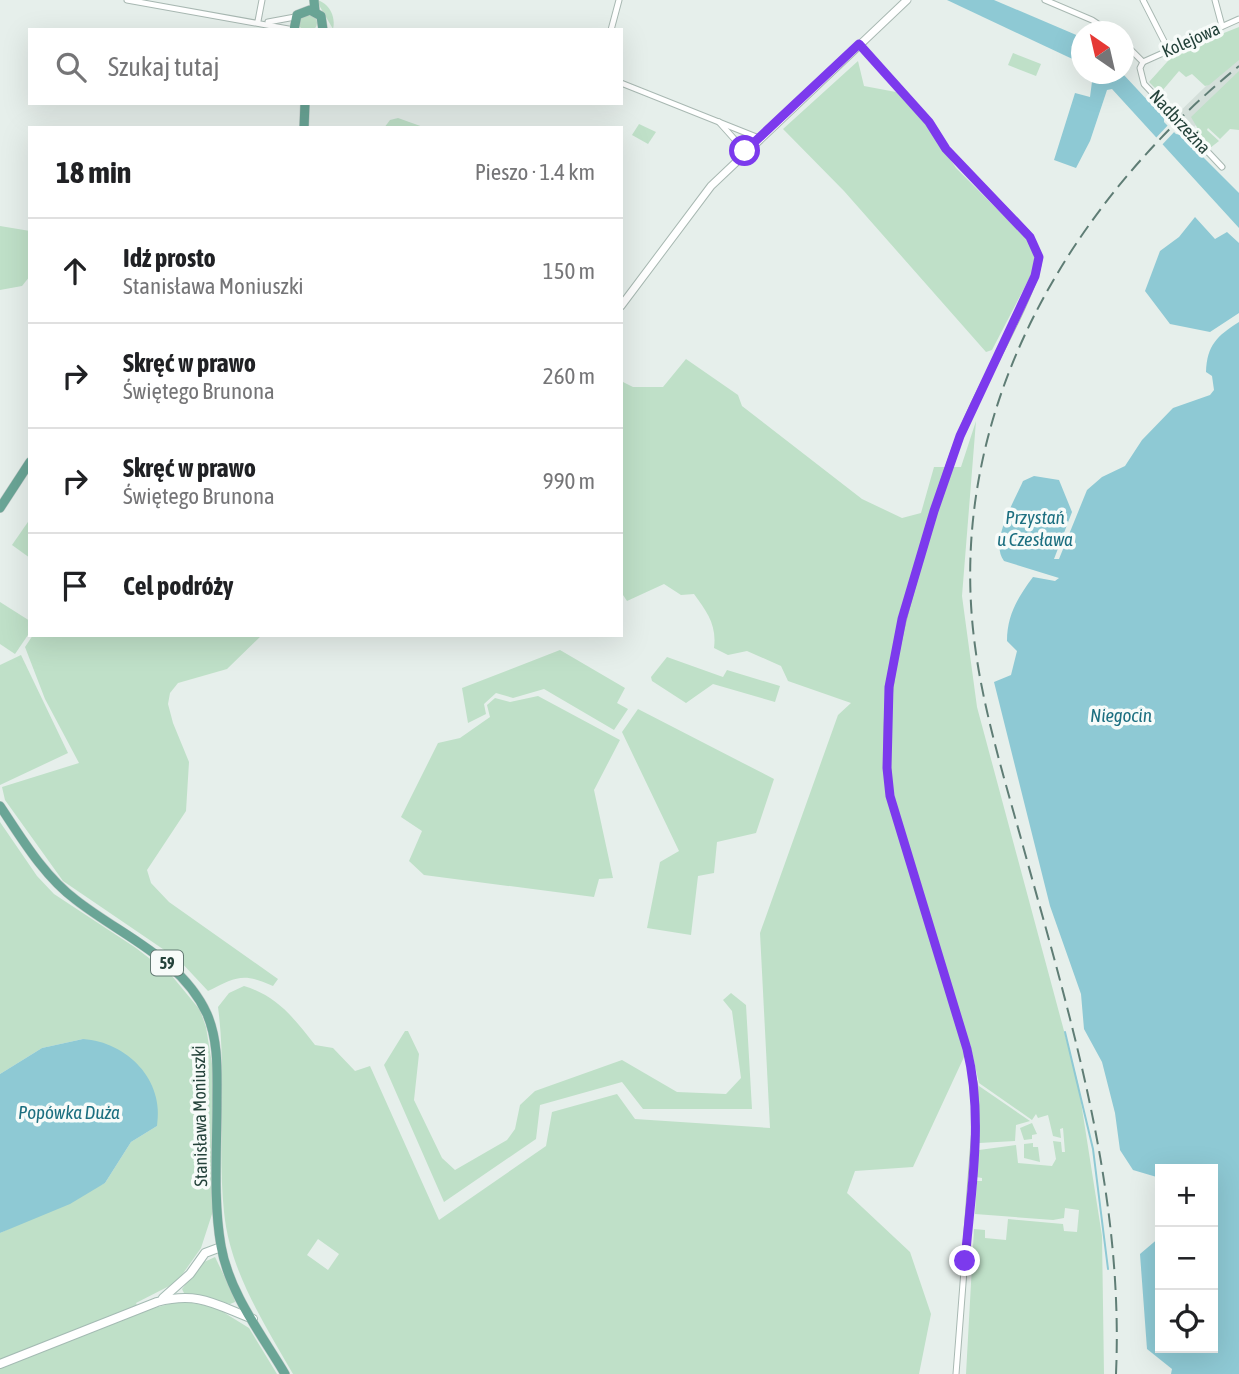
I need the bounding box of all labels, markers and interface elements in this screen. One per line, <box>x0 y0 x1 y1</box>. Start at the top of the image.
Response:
street label: Kolejowa <box>1159 18 1223 62</box>
north arrow <box>1071 21 1134 84</box>
search box <box>28 28 623 105</box>
icon: search <box>52 48 90 86</box>
text: Szukaj tutaj <box>108 52 220 82</box>
street label: Nadbrzeżna <box>1146 85 1215 158</box>
route start <box>729 135 760 166</box>
text: 18 min <box>56 155 131 189</box>
text: Pieszo · 1.4 km <box>475 159 595 185</box>
text: Idź prosto <box>123 243 216 273</box>
icon: ahead <box>56 252 94 290</box>
text: 150 m <box>543 258 595 284</box>
text: Stanisława Moniuszki <box>123 273 304 299</box>
text: Skręć w prawo <box>123 348 256 378</box>
icon: right <box>56 357 94 395</box>
text: 260 m <box>543 363 595 389</box>
text: Świętego Brunona <box>123 378 275 404</box>
text: Skręć w prawo <box>123 453 256 483</box>
icon: right <box>56 462 94 500</box>
text: 990 m <box>543 468 595 494</box>
text: Świętego Brunona <box>123 483 275 509</box>
water label: Przystań u Czesława <box>997 506 1073 550</box>
icon: arrive <box>56 567 94 605</box>
text: Cel podróży <box>123 571 234 601</box>
water label: Niegocin <box>1090 704 1152 726</box>
road number: 59 <box>151 951 183 976</box>
street label: Stanisława Moniuszki <box>188 1045 211 1187</box>
water label: Popówka Duża <box>18 1101 120 1123</box>
map controls <box>1155 1164 1218 1353</box>
button: + <box>1155 1164 1218 1227</box>
button: − <box>1155 1227 1218 1290</box>
route end <box>949 1245 980 1276</box>
button: locate <box>1155 1290 1218 1353</box>

